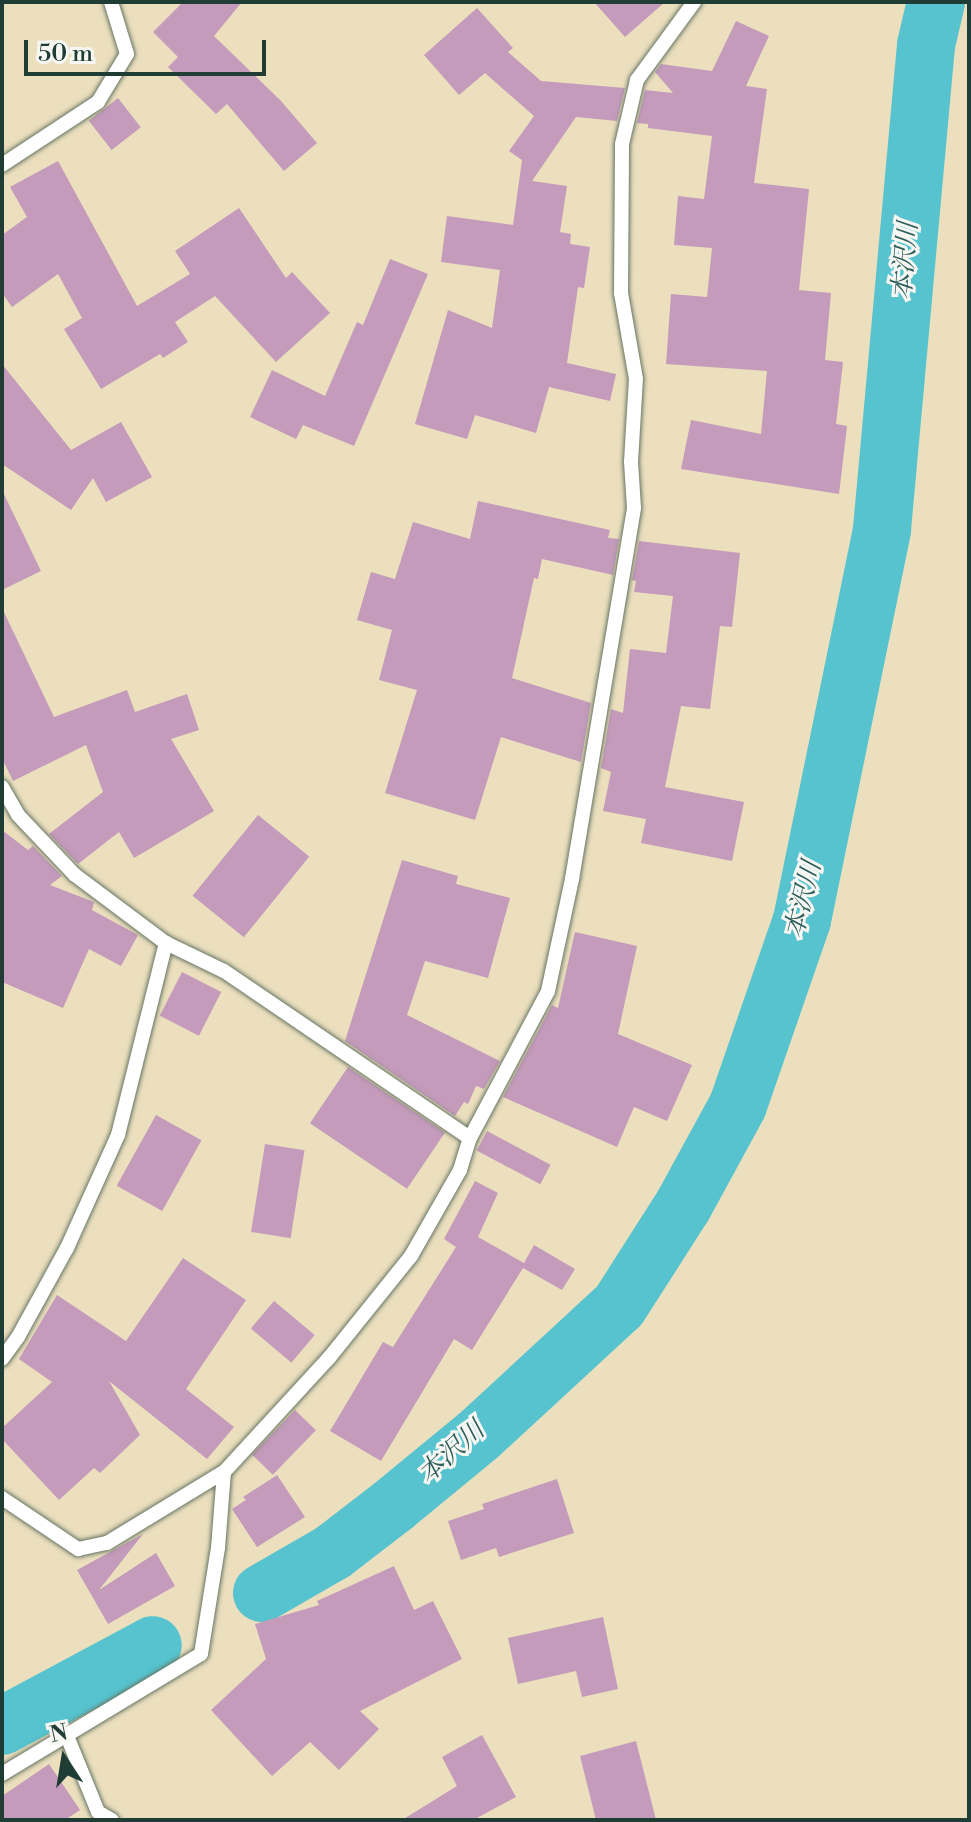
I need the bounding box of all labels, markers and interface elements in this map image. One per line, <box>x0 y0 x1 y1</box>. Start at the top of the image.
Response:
scale bar <box>28 24 270 74</box>
text: 50 m <box>38 39 93 69</box>
water label: 本沢川 <box>887 221 925 301</box>
water label: 本沢川 <box>779 858 829 942</box>
water label: 本沢川 <box>413 1415 491 1491</box>
north arrow <box>24 1718 104 1798</box>
text: N <box>48 1719 70 1749</box>

